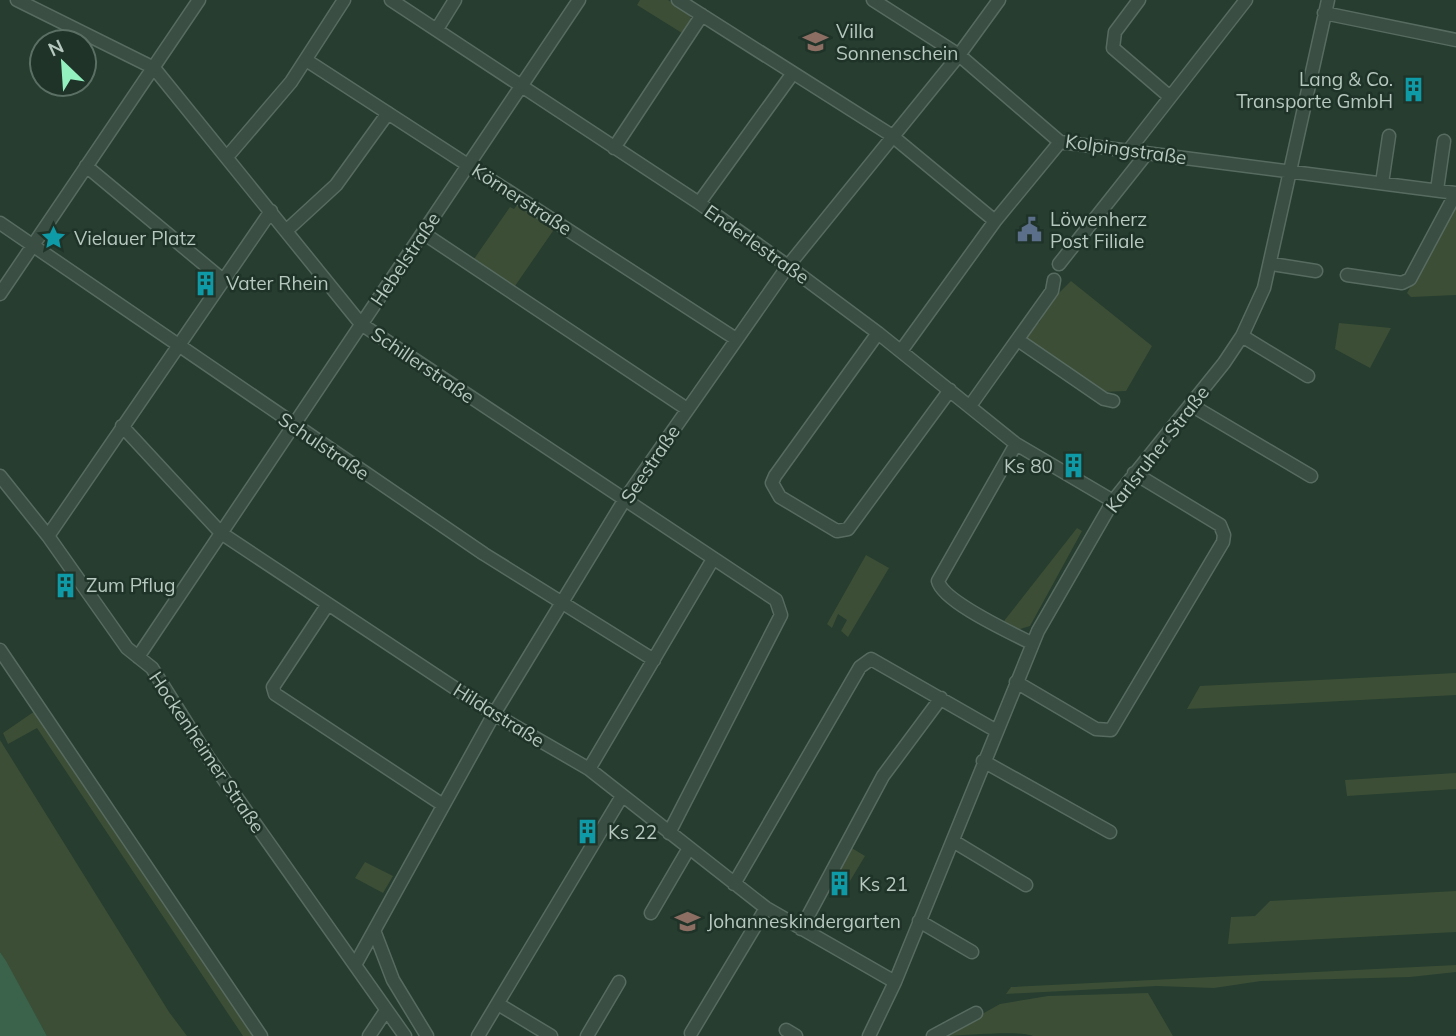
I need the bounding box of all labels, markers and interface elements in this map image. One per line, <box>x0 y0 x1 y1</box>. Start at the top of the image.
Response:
place label: Villa Sonnenschein <box>836 19 958 65</box>
north arrow <box>28 28 98 98</box>
school or university icon: Villa Sonnenschein <box>802 28 830 56</box>
text: N <box>44 34 67 62</box>
place label: Lang & Co. Transporte GmbH <box>1236 67 1393 113</box>
building icon: Lang & Co. Transporte GmbH <box>1399 76 1427 104</box>
street label: Kolpingstraße <box>1064 129 1188 169</box>
street label: Körnerstraße <box>467 158 577 240</box>
street label: Enderlestraße <box>700 199 814 289</box>
place label: Löwenherz Post Filiale <box>1050 207 1147 253</box>
street label: Hebelstraße <box>365 208 445 310</box>
public building icon: Löwenherz Post Filiale <box>1016 216 1044 244</box>
place icon: Vielauer Platz <box>40 224 68 252</box>
place label: Vielauer Platz <box>74 226 196 250</box>
building icon: Vater Rhein <box>192 269 220 297</box>
place label: Vater Rhein <box>226 271 329 295</box>
street label: Schillerstraße <box>367 322 479 408</box>
street label: Karlsruher Straße <box>1100 381 1214 517</box>
street label: Schulstraße <box>274 407 374 485</box>
street label: Seestraße <box>615 420 685 508</box>
building icon: Ks 80 <box>1059 452 1087 480</box>
place label: Ks 80 <box>1004 454 1053 478</box>
building icon: Zum Pflug <box>52 571 80 599</box>
place label: Zum Pflug <box>86 573 175 597</box>
street label: Hockenheimer Straße <box>144 667 270 837</box>
street label: Hildastraße <box>449 678 549 752</box>
building icon: Ks 22 <box>574 818 602 846</box>
place label: Ks 22 <box>608 820 657 844</box>
building icon: Ks 21 <box>825 870 853 898</box>
place label: Ks 21 <box>859 872 908 896</box>
school or university icon: Johanneskindergarten <box>673 907 701 935</box>
place label: Johanneskindergarten <box>707 909 901 933</box>

